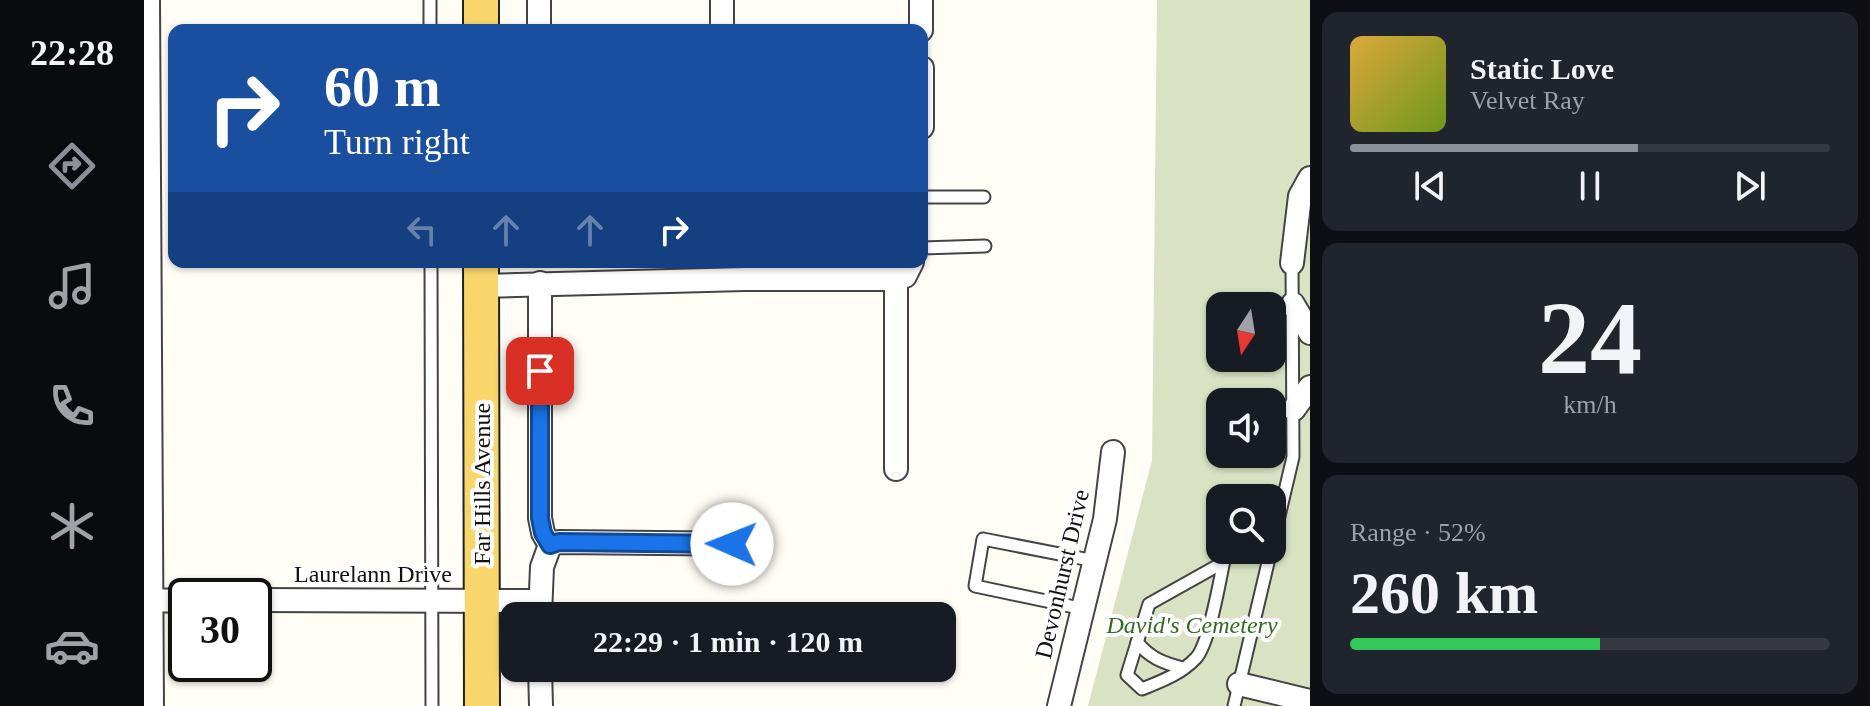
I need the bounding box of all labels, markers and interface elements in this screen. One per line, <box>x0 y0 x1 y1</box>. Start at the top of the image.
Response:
text: 22:28 <box>30 33 114 73</box>
text: Static Love <box>1470 52 1614 85</box>
icon: right <box>192 56 296 160</box>
text: 60 m <box>324 56 441 118</box>
text: Velvet Ray <box>1470 86 1585 115</box>
text: Turn right <box>324 122 470 162</box>
icon: directions <box>44 138 100 194</box>
icon: previous <box>1408 164 1452 208</box>
icon: pause <box>1568 164 1612 208</box>
icon: next <box>1728 164 1772 208</box>
icon: left <box>400 208 444 252</box>
icon: ahead <box>484 208 528 252</box>
icon: ahead <box>568 208 612 252</box>
icon: right <box>652 208 696 252</box>
icon: music <box>44 258 100 314</box>
text: 24 <box>1538 280 1642 395</box>
north arrow <box>1206 292 1286 372</box>
map controls <box>1206 292 1286 564</box>
pin <box>506 337 574 405</box>
icon: arrive <box>518 349 562 393</box>
icon: phone <box>44 378 100 434</box>
button: sound <box>1206 388 1286 468</box>
text: km/h <box>1563 390 1617 419</box>
street label: Far Hills Avenue <box>469 403 495 565</box>
button: search <box>1206 484 1286 564</box>
street label: Devonhurst Drive <box>1030 487 1094 661</box>
icon: climate <box>44 498 100 554</box>
position arrow <box>690 502 774 586</box>
text: Range · 52% <box>1350 518 1486 547</box>
text: 260 km <box>1350 560 1538 626</box>
street label: Laurelann Drive <box>294 561 452 587</box>
speed limit sign: 30 <box>168 578 272 682</box>
park label: David's Cemetery <box>1105 612 1278 638</box>
icon: car <box>44 618 100 674</box>
text: 22:29 · 1 min · 120 m <box>593 625 863 658</box>

